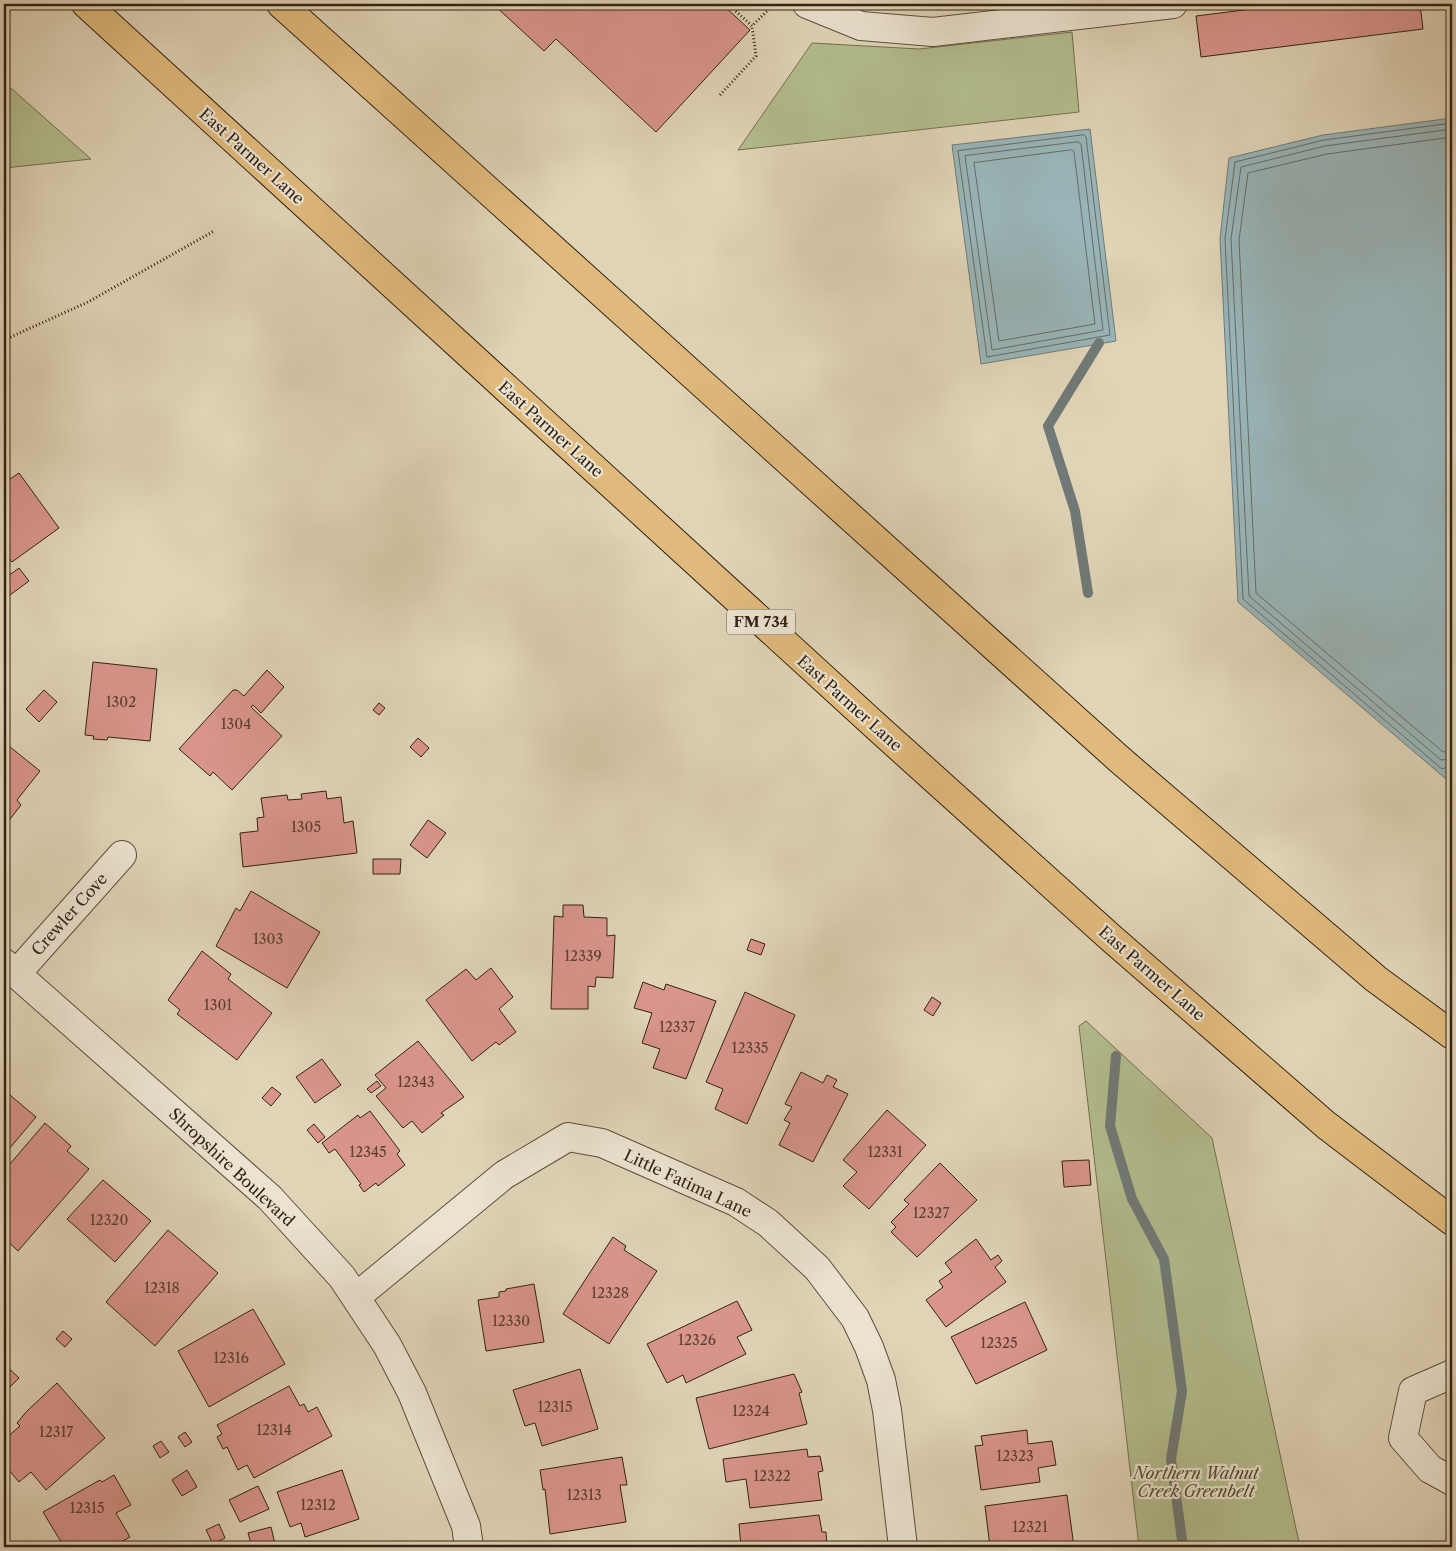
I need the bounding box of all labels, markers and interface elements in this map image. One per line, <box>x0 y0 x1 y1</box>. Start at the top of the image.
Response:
street label: East Parmer Lane <box>195 104 309 208</box>
street label: East Parmer Lane <box>494 377 608 481</box>
road number: FM 734 <box>727 610 795 634</box>
street label: East Parmer Lane <box>793 651 907 755</box>
house number: 1302 <box>106 693 136 711</box>
house number: 1304 <box>221 715 251 733</box>
house number: 1305 <box>291 818 321 836</box>
street label: Crewler Cove <box>27 869 111 959</box>
street label: East Parmer Lane <box>1095 921 1209 1025</box>
house number: 1303 <box>253 930 283 948</box>
house number: 12339 <box>564 947 602 965</box>
house number: 1301 <box>204 996 232 1014</box>
house number: 12337 <box>659 1018 695 1036</box>
house number: 12335 <box>732 1039 768 1057</box>
house number: 12343 <box>397 1073 435 1091</box>
street label: Shropshire Boulevard <box>165 1104 299 1231</box>
house number: 12345 <box>349 1143 387 1161</box>
house number: 12331 <box>867 1143 903 1161</box>
street label: Little Fatima Lane <box>621 1145 755 1221</box>
house number: 12327 <box>913 1204 949 1222</box>
house number: 12320 <box>90 1211 128 1229</box>
house number: 12318 <box>144 1279 180 1297</box>
house number: 12328 <box>591 1284 629 1302</box>
house number: 12330 <box>492 1312 530 1330</box>
house number: 12326 <box>678 1331 716 1349</box>
house number: 12325 <box>980 1334 1018 1352</box>
house number: 12316 <box>213 1349 249 1367</box>
house number: 12315 <box>537 1398 573 1416</box>
house number: 12324 <box>732 1402 770 1420</box>
house number: 12314 <box>256 1421 292 1439</box>
house number: 12317 <box>39 1423 73 1441</box>
house number: 12323 <box>996 1447 1034 1465</box>
park label: Northern Walnut Creek Greenbelt <box>1131 1463 1260 1501</box>
house number: 12322 <box>753 1467 791 1485</box>
house number: 12313 <box>566 1486 602 1504</box>
house number: 12312 <box>300 1496 336 1514</box>
house number: 12315 <box>69 1499 105 1517</box>
house number: 12321 <box>1012 1518 1048 1536</box>

